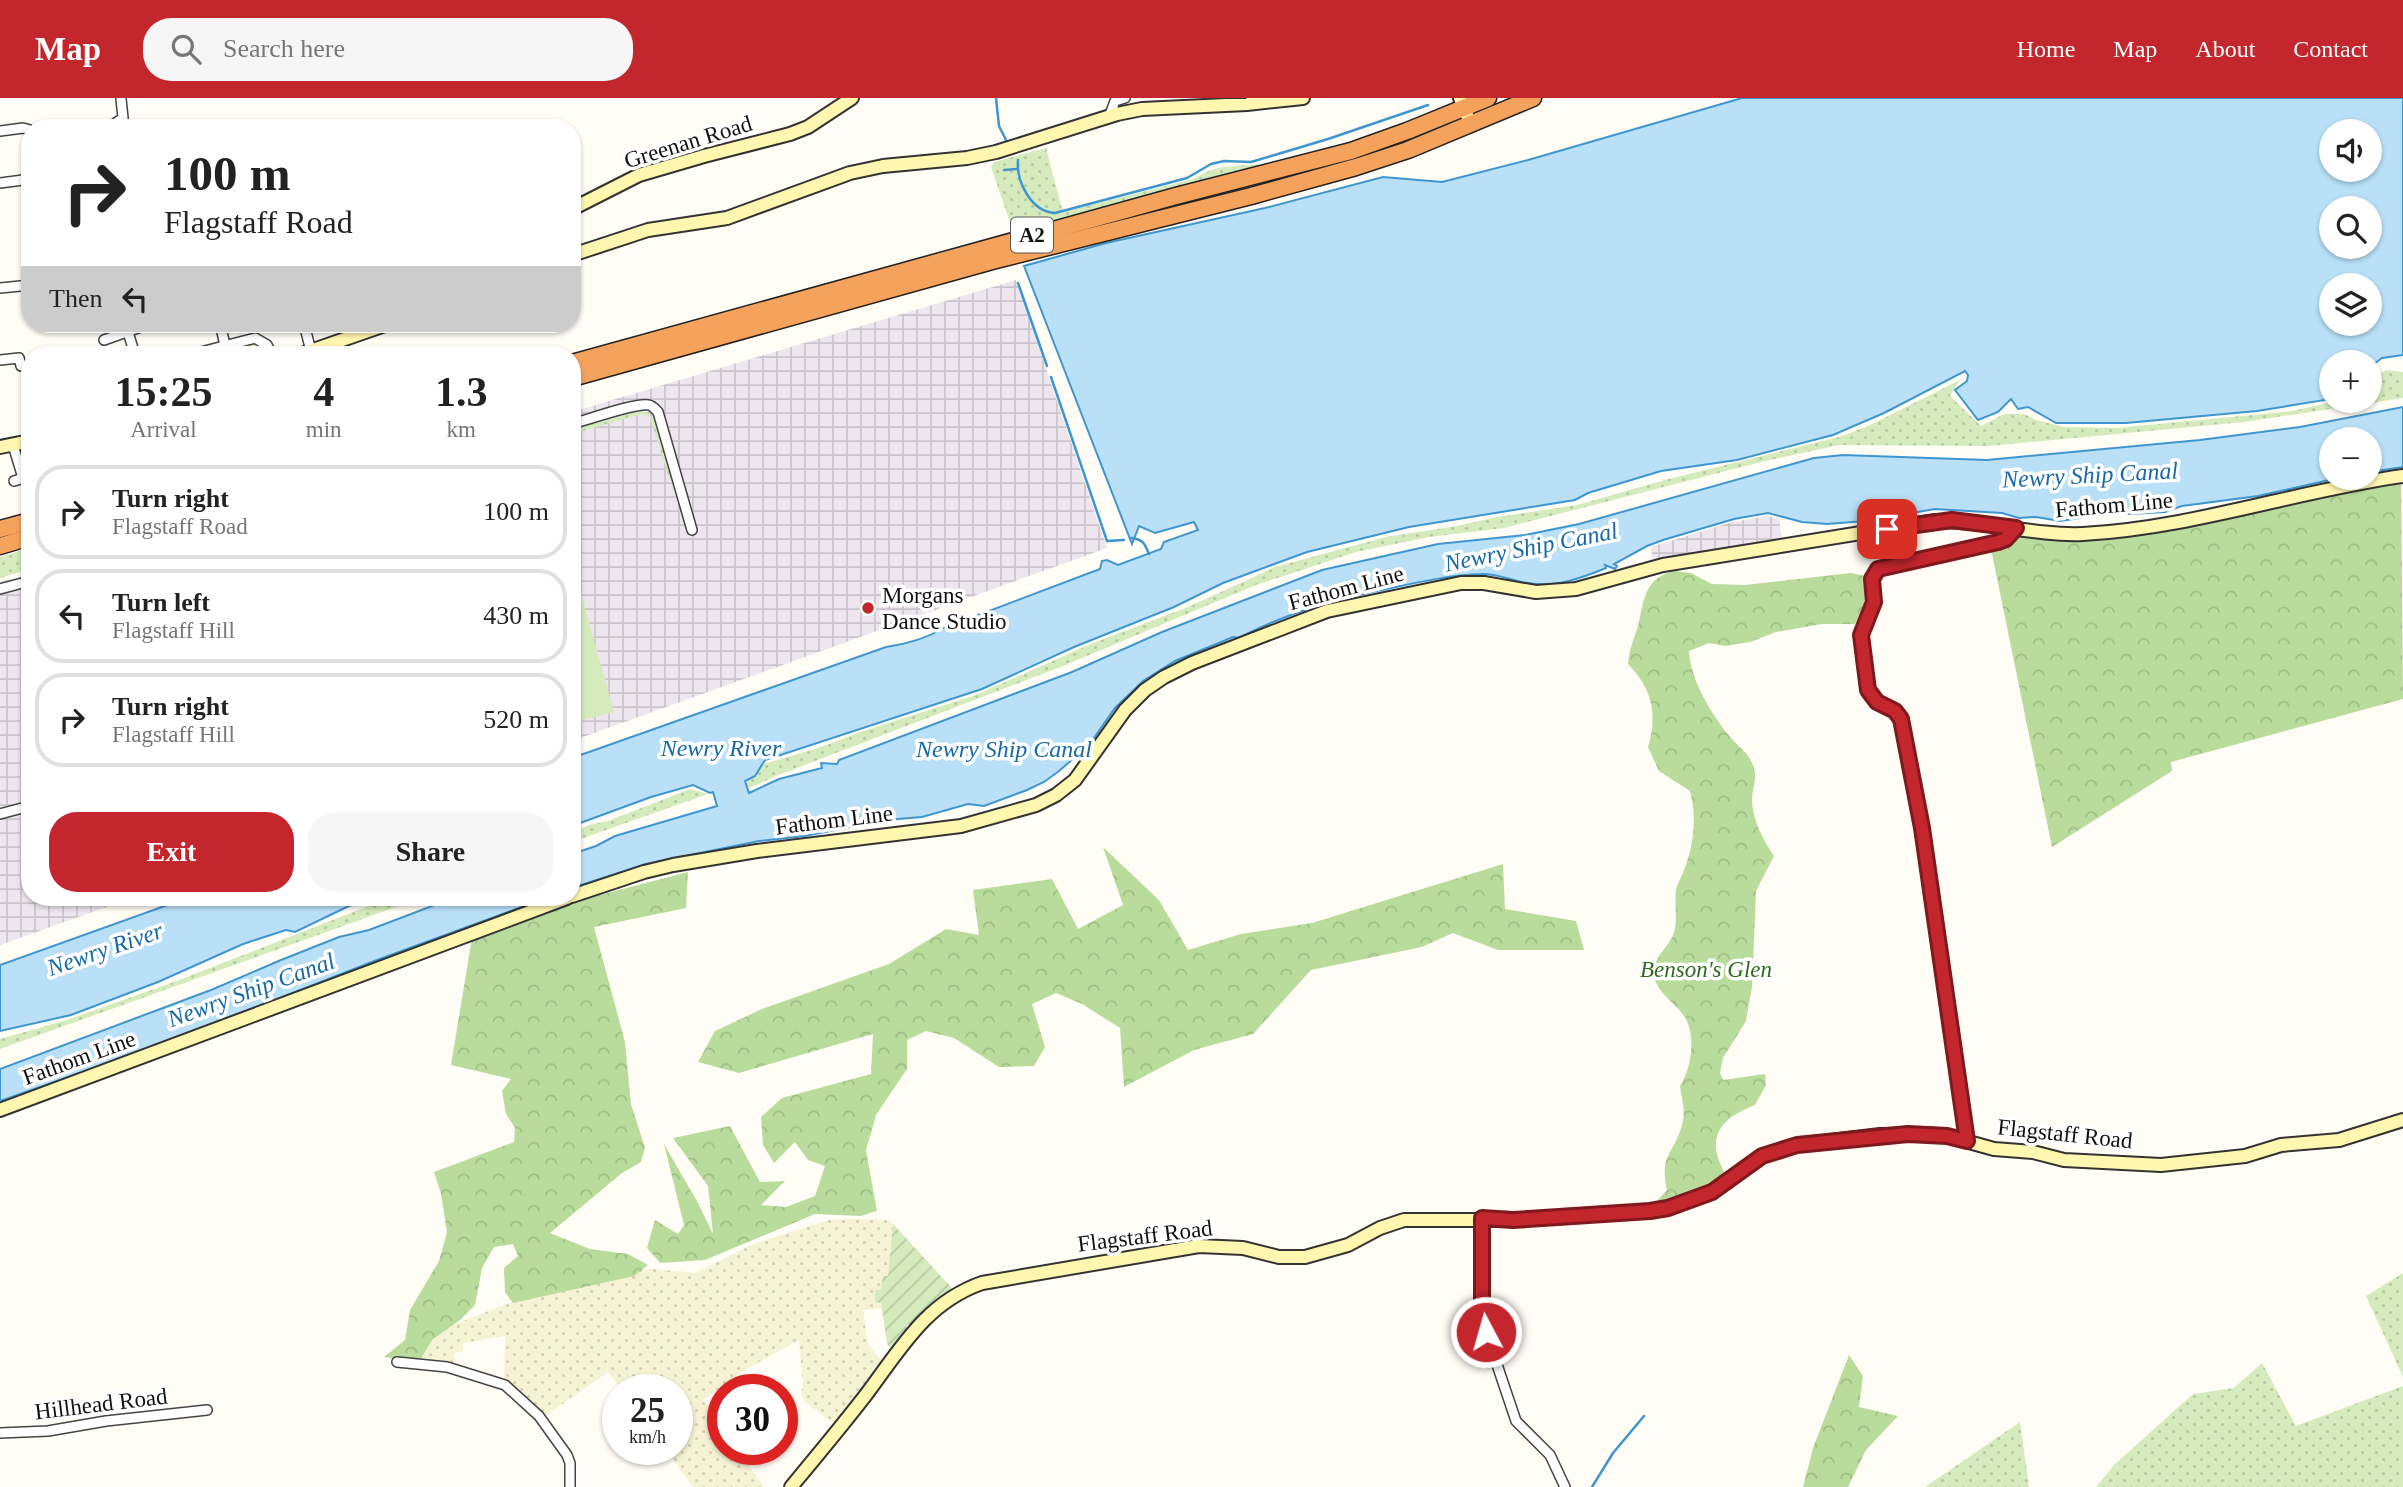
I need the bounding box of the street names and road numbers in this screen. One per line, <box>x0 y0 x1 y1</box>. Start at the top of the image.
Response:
street label: Greenan Road <box>621 111 755 173</box>
road number: A2 <box>1011 218 1053 252</box>
street label: Fathom Line <box>2054 487 2174 523</box>
street label: Fathom Line <box>1286 561 1406 615</box>
street label: Fathom Line <box>774 800 894 840</box>
street label: Fathom Line <box>19 1026 139 1090</box>
street label: Flagstaff Road <box>1996 1114 2134 1154</box>
street label: Flagstaff Road <box>1076 1215 1214 1257</box>
street label: Hillhead Road <box>33 1383 169 1425</box>

